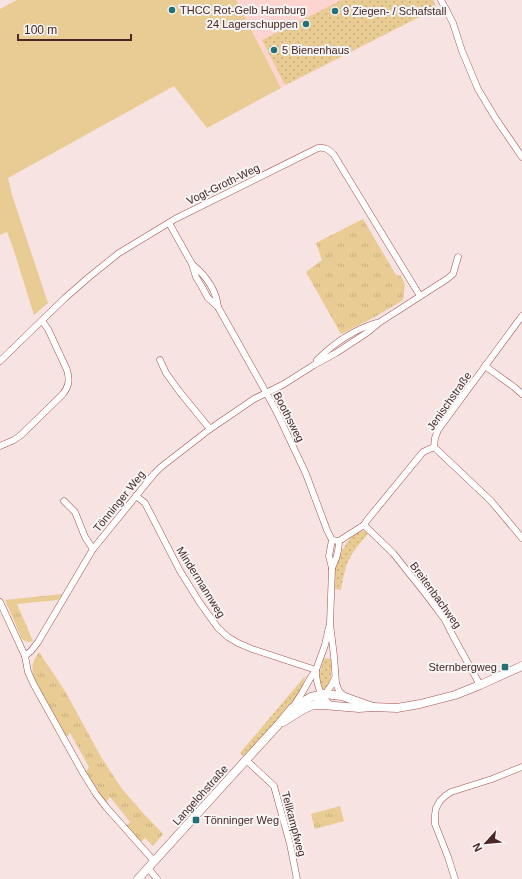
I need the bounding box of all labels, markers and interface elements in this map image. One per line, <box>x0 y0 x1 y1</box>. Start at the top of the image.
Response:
place label: THCC Rot-Gelb Hamburg <box>180 4 306 16</box>
marker: THCC Rot-Gelb Hamburg <box>167 5 177 15</box>
place label: 9 Ziegen- / Schafstall <box>343 5 446 17</box>
marker: 9 Ziegen- / Schafstall <box>330 6 340 16</box>
scale bar <box>18 16 131 42</box>
place label: 24 Lagerschuppen <box>207 18 298 30</box>
marker: 24 Lagerschuppen <box>301 19 311 29</box>
text: 100 m <box>24 23 57 37</box>
place label: 5 Bienenhaus <box>282 44 350 56</box>
marker: 5 Bienenhaus <box>269 45 279 55</box>
street label: Vogt-Groth-Weg <box>185 161 261 207</box>
street label: Jenischstraße <box>424 370 474 432</box>
street label: Boothsweg <box>271 390 307 444</box>
street label: Tönninger Weg <box>91 468 147 534</box>
street label: Mindermannweg <box>174 544 228 620</box>
street label: Breitenbachweg <box>408 560 464 630</box>
place label: Sternbergweg <box>429 661 497 673</box>
marker: Sternbergweg <box>500 662 510 672</box>
street label: Langelohstraße <box>170 763 230 827</box>
street label: Tellkampfweg <box>280 790 308 858</box>
place label: Tönninger Weg <box>204 814 279 826</box>
marker: Tönninger Weg <box>191 815 201 825</box>
north arrow <box>466 823 506 863</box>
text: N <box>470 841 484 854</box>

